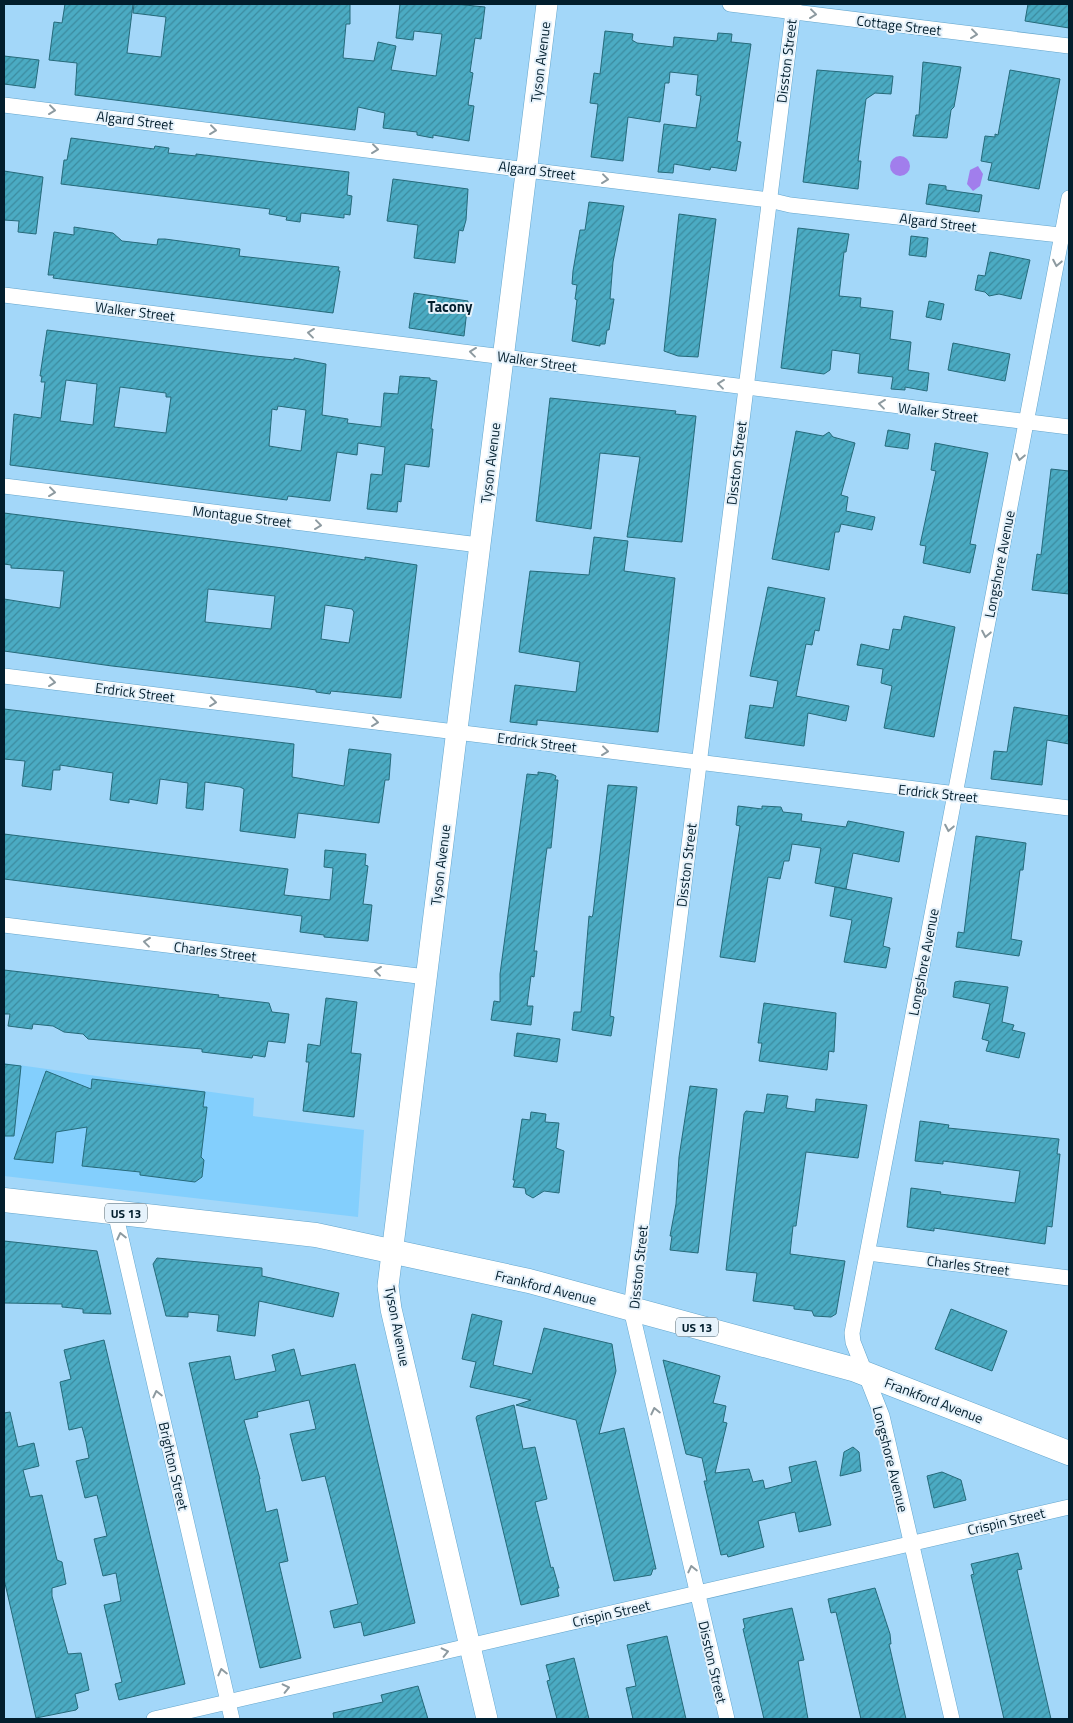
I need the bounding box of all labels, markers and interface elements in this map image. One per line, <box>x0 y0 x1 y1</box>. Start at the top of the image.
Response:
one-way arrow <box>809 8 817 19</box>
street label: Cottage Street <box>855 9 943 41</box>
street label: Disston Street <box>770 18 802 104</box>
street label: Tyson Avenue <box>525 20 555 104</box>
one-way arrow <box>970 28 978 39</box>
one-way arrow <box>48 104 56 115</box>
street label: Algard Street <box>95 105 175 135</box>
one-way arrow <box>210 124 218 135</box>
one-way arrow <box>371 143 379 154</box>
street label: Algard Street <box>497 155 577 185</box>
one-way arrow <box>602 173 610 184</box>
street label: Algard Street <box>898 207 978 237</box>
one-way arrow <box>1052 259 1062 268</box>
district label: Tacony <box>428 295 473 318</box>
street label: Walker Street <box>94 296 176 326</box>
one-way arrow <box>307 328 315 339</box>
street label: Walker Street <box>496 345 578 377</box>
one-way arrow <box>468 348 477 358</box>
one-way arrow <box>716 379 724 390</box>
street label: Walker Street <box>897 397 979 427</box>
one-way arrow <box>878 399 886 410</box>
street label: Disston Street <box>720 420 752 506</box>
street label: Tyson Avenue <box>475 421 505 505</box>
one-way arrow <box>1015 453 1025 462</box>
one-way arrow <box>48 486 56 497</box>
street label: Montague Street <box>191 500 293 532</box>
street label: Longshore Avenue <box>978 509 1020 619</box>
one-way arrow <box>314 519 322 530</box>
one-way arrow <box>981 630 992 638</box>
one-way arrow <box>48 676 56 687</box>
street label: Erdrick Street <box>94 677 176 707</box>
one-way arrow <box>210 696 218 707</box>
one-way arrow <box>371 716 379 727</box>
street label: Erdrick Street <box>496 727 578 757</box>
one-way arrow <box>602 745 610 756</box>
street label: Erdrick Street <box>897 778 979 808</box>
street label: Disston Street <box>670 822 702 908</box>
street label: Tyson Avenue <box>425 823 455 907</box>
one-way arrow <box>944 824 955 832</box>
street label: Longshore Avenue <box>902 907 944 1017</box>
street label: Charles Street <box>173 936 258 966</box>
one-way arrow <box>143 937 151 948</box>
one-way arrow <box>373 966 381 977</box>
road number: US 13 <box>105 1204 147 1222</box>
street label: Disston Street <box>623 1224 653 1310</box>
one-way arrow <box>116 1231 127 1240</box>
street label: Charles Street <box>926 1250 1011 1280</box>
street label: Frankford Avenue <box>493 1264 599 1310</box>
street label: Tyson Avenue <box>380 1284 416 1368</box>
road number: US 13 <box>676 1318 718 1336</box>
street label: Frankford Avenue <box>882 1372 986 1428</box>
one-way arrow <box>152 1390 163 1399</box>
street label: Longshore Avenue <box>868 1404 914 1514</box>
one-way arrow <box>650 1407 661 1416</box>
street label: Brighton Street <box>154 1420 194 1512</box>
street label: Crispin Street <box>965 1502 1047 1540</box>
one-way arrow <box>687 1565 698 1574</box>
street label: Crispin Street <box>570 1594 652 1632</box>
street label: Disston Street <box>693 1619 733 1705</box>
one-way arrow <box>440 1647 449 1658</box>
one-way arrow <box>217 1667 228 1676</box>
one-way arrow <box>282 1683 291 1694</box>

